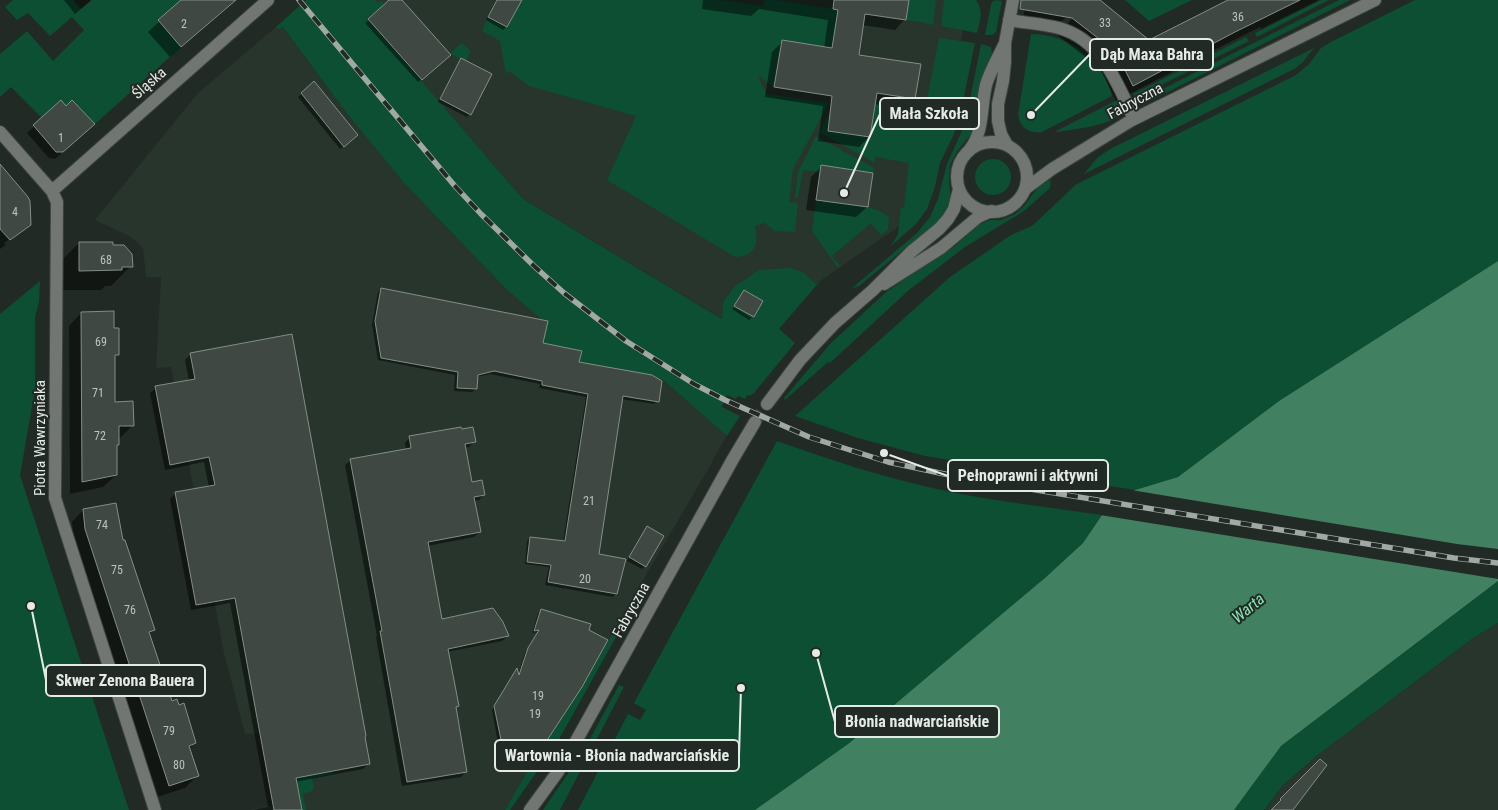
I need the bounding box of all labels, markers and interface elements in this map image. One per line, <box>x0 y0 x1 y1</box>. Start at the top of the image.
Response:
house number: 36 <box>1232 10 1244 24</box>
house number: 33 <box>1099 16 1111 30</box>
house number: 2 <box>181 17 187 31</box>
callout: Dąb Maxa Bahra <box>1090 39 1213 70</box>
text: Dąb Maxa Bahra <box>1100 45 1204 64</box>
street label: Śląska <box>128 63 170 103</box>
street label: Fabryczna <box>1104 79 1166 123</box>
callout: Mała Szkoła <box>880 98 979 129</box>
text: Mała Szkoła <box>889 104 969 123</box>
house number: 1 <box>58 131 64 145</box>
house number: 4 <box>12 205 18 219</box>
house number: 68 <box>100 253 112 267</box>
house number: 69 <box>95 335 107 349</box>
street label: Piotra Wawrzyniaka <box>31 380 49 496</box>
house number: 71 <box>92 386 104 400</box>
house number: 72 <box>94 429 106 443</box>
callout: Pełnoprawni i aktywni <box>948 460 1108 491</box>
text: Pełnoprawni i aktywni <box>958 466 1098 485</box>
house number: 21 <box>583 494 595 508</box>
house number: 74 <box>96 518 108 532</box>
house number: 75 <box>111 563 123 577</box>
house number: 20 <box>579 572 591 586</box>
street label: Fabryczna <box>608 579 654 641</box>
water label: Warta <box>1228 589 1268 627</box>
house number: 76 <box>124 603 136 617</box>
callout: Skwer Zenona Bauera <box>46 665 205 696</box>
text: Skwer Zenona Bauera <box>56 671 195 690</box>
house number: 19 <box>532 689 544 703</box>
callout: Błonia nadwarciańskie <box>835 706 999 737</box>
house number: 19 <box>529 707 541 721</box>
text: Błonia nadwarciańskie <box>845 712 989 731</box>
house number: 79 <box>163 724 175 738</box>
callout: Wartownia - Błonia nadwarciańskie <box>495 740 739 771</box>
text: Wartownia - Błonia nadwarciańskie <box>505 746 730 765</box>
house number: 80 <box>173 758 185 772</box>

